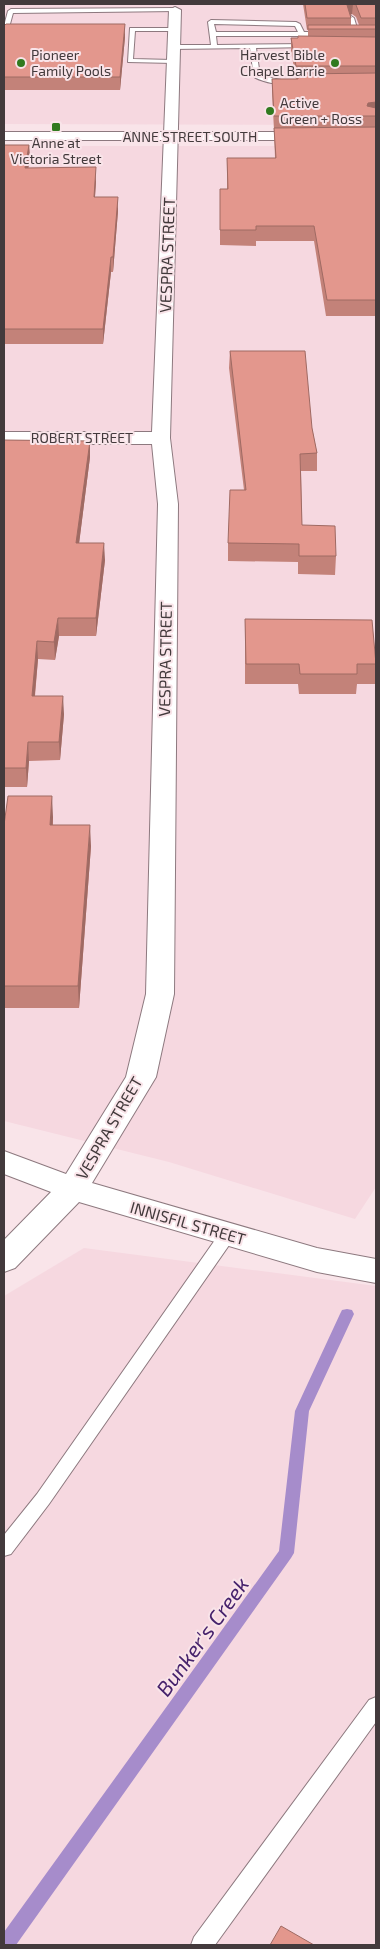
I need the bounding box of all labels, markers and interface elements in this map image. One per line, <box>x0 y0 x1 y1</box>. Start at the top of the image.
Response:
place label: Pioneer Family Pools <box>31 46 111 79</box>
place label: Harvest Bible Chapel Barrie <box>240 46 325 79</box>
marker: Pioneer Family Pools <box>15 57 27 69</box>
marker: Harvest Bible Chapel Barrie <box>329 57 341 69</box>
place label: Active Green + Ross <box>280 94 362 127</box>
marker: Active Green + Ross <box>264 105 276 117</box>
marker: Anne at Victoria Street <box>50 121 62 133</box>
street label: ANNE STREET SOUTH <box>123 128 257 145</box>
place label: Anne at Victoria Street <box>11 134 101 167</box>
street label: VESPRA STREET <box>155 197 178 313</box>
street label: ROBERT STREET <box>31 429 133 446</box>
street label: VESPRA STREET <box>154 601 175 717</box>
street label: VESPRA STREET <box>71 1073 146 1183</box>
street label: INNISFIL STREET <box>128 1197 248 1248</box>
water label: Bunker's Creek <box>150 1572 253 1700</box>

